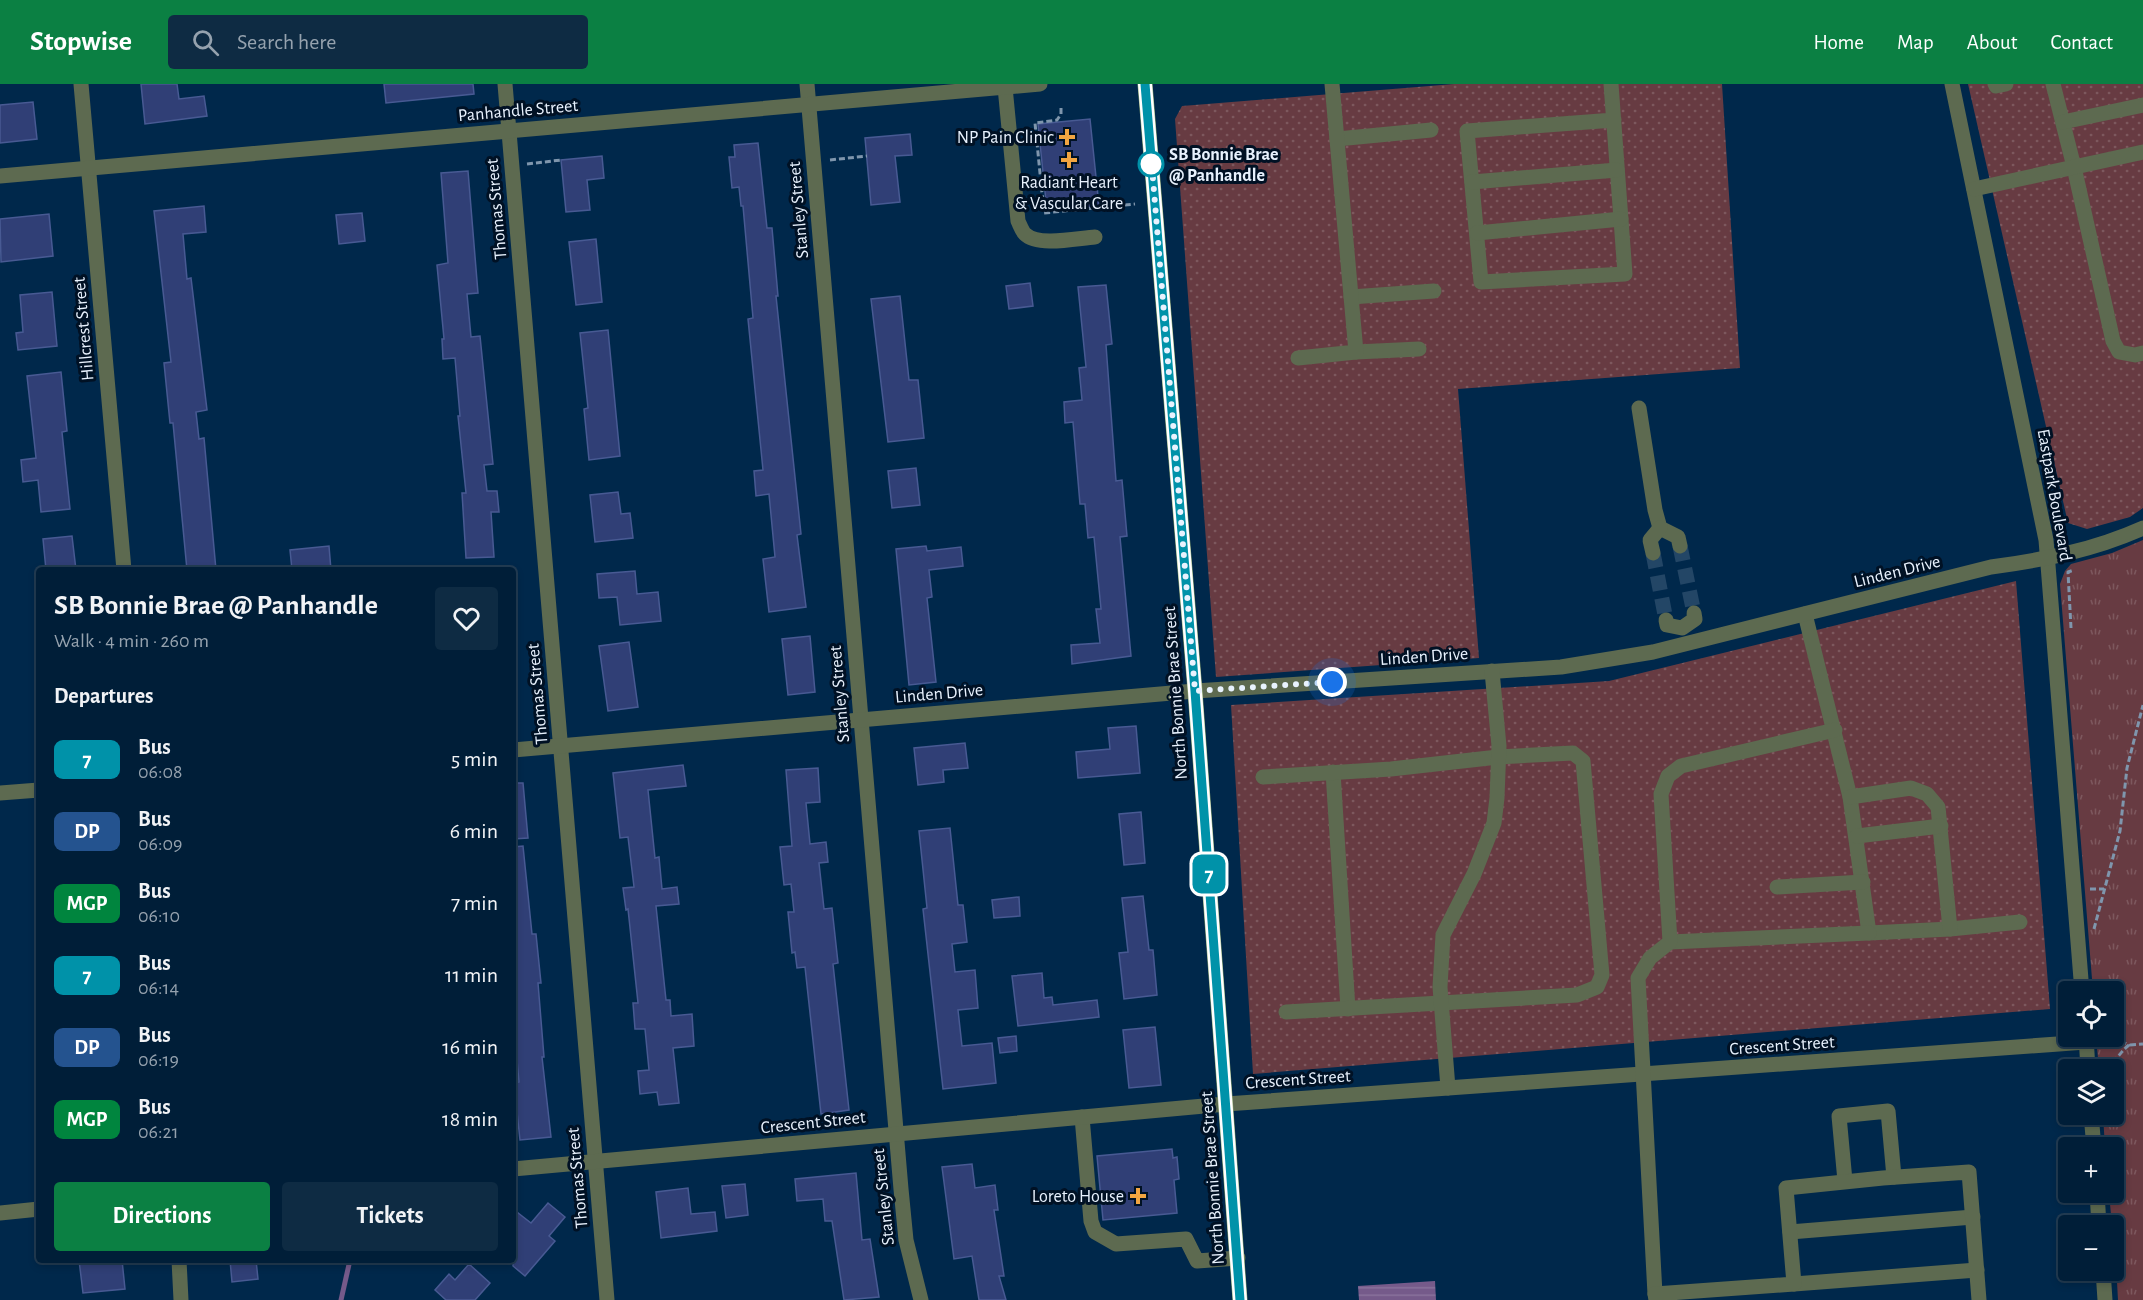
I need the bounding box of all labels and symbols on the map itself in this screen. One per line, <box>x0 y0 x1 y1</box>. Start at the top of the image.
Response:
street label: Panhandle Street <box>457 97 579 125</box>
marker: NP Pain Clinic <box>1058 128 1076 146</box>
place label: NP Pain Clinic <box>957 129 1054 147</box>
place label: SB Bonnie Brae @ Panhandle <box>1169 146 1279 185</box>
marker: Radiant Heart & Vascular Care <box>1060 151 1078 169</box>
marker: SB Bonnie Brae @ Panhandle <box>1138 151 1164 177</box>
street label: Thomas Street <box>484 157 510 260</box>
street label: Stanley Street <box>786 160 812 259</box>
place label: Radiant Heart & Vascular Care <box>1015 174 1123 213</box>
street label: Hillcrest Street <box>70 276 98 382</box>
street label: Eastpark Boulevard <box>2034 428 2075 563</box>
street label: Linden Drive <box>1852 553 1942 591</box>
street label: North Bonnie Brae Street <box>1161 605 1191 780</box>
street label: Thomas Street <box>525 642 551 745</box>
street label: Stanley Street <box>827 644 853 743</box>
street label: Linden Drive <box>1379 645 1469 669</box>
your location <box>1317 667 1347 697</box>
street label: Linden Drive <box>894 681 984 707</box>
line badge: 7 <box>1190 854 1228 894</box>
street label: Crescent Street <box>1729 1033 1836 1059</box>
street label: Crescent Street <box>1245 1067 1352 1093</box>
street label: North Bonnie Brae Street <box>1198 1090 1228 1265</box>
street label: Crescent Street <box>760 1109 867 1137</box>
street label: Thomas Street <box>565 1126 591 1229</box>
street label: Stanley Street <box>870 1147 898 1246</box>
marker: Loreto House <box>1129 1187 1147 1205</box>
place label: Loreto House <box>1032 1188 1124 1206</box>

